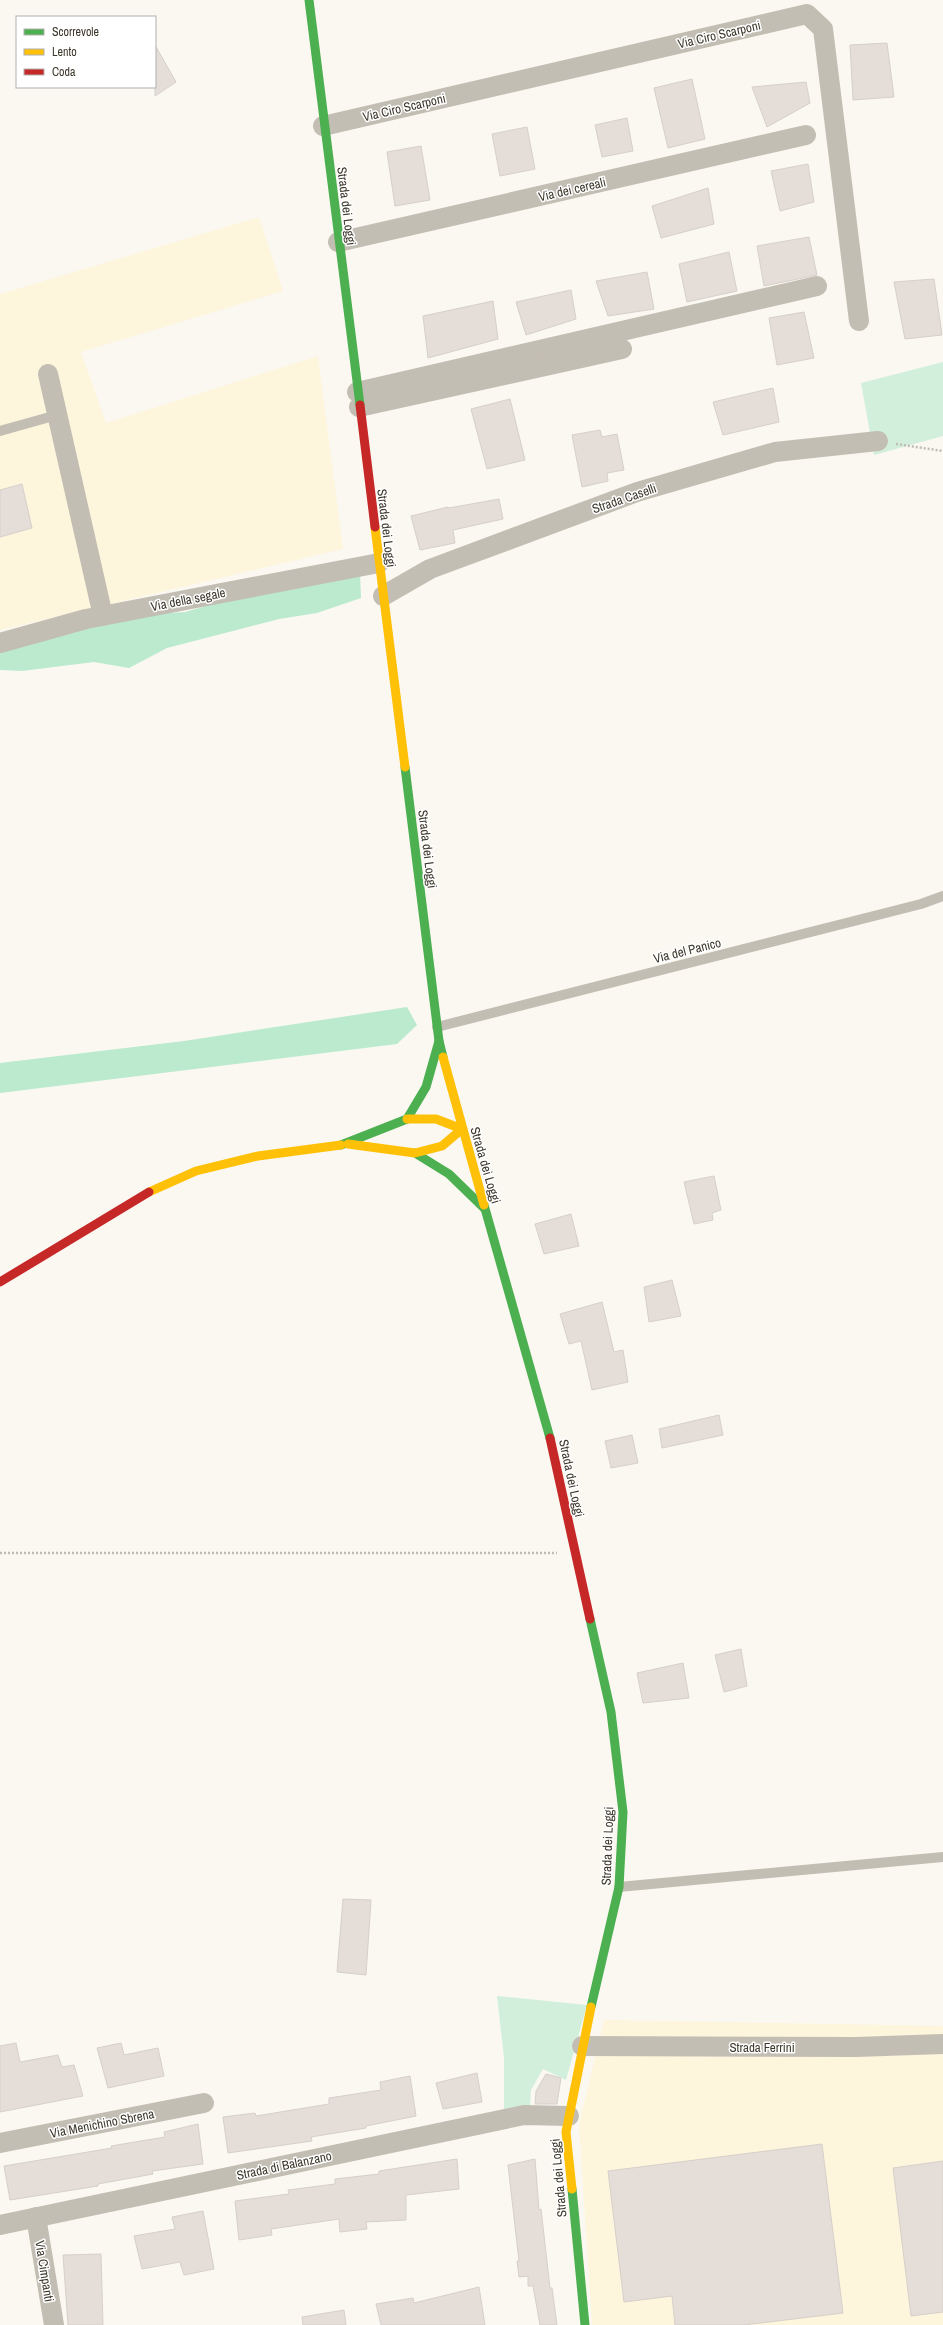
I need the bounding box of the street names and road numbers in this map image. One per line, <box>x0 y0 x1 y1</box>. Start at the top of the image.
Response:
street label: Via Ciro Scarponi <box>676 17 762 52</box>
street label: Via Ciro Scarponi <box>361 90 447 125</box>
street label: Strada dei Loggi <box>333 166 360 246</box>
street label: Via dei cereali <box>537 173 607 205</box>
street label: Strada Caselli <box>590 480 659 517</box>
street label: Strada dei Loggi <box>373 488 400 568</box>
street label: Via della segale <box>149 584 227 615</box>
street label: Strada dei Loggi <box>414 809 441 889</box>
street label: Via del Panico <box>652 934 723 967</box>
street label: Strada dei Loggi <box>466 1125 505 1205</box>
street label: Strada dei Loggi <box>555 1438 588 1518</box>
street label: Strada dei Loggi <box>598 1806 617 1886</box>
street label: Strada Ferrini <box>729 2039 795 2056</box>
street label: Via Menichino Sbrena <box>48 2105 156 2142</box>
street label: Strada dei Loggi <box>547 2138 570 2218</box>
street label: Strada di Balanzano <box>235 2147 333 2184</box>
street label: Via Cimpanti <box>31 2239 58 2303</box>

